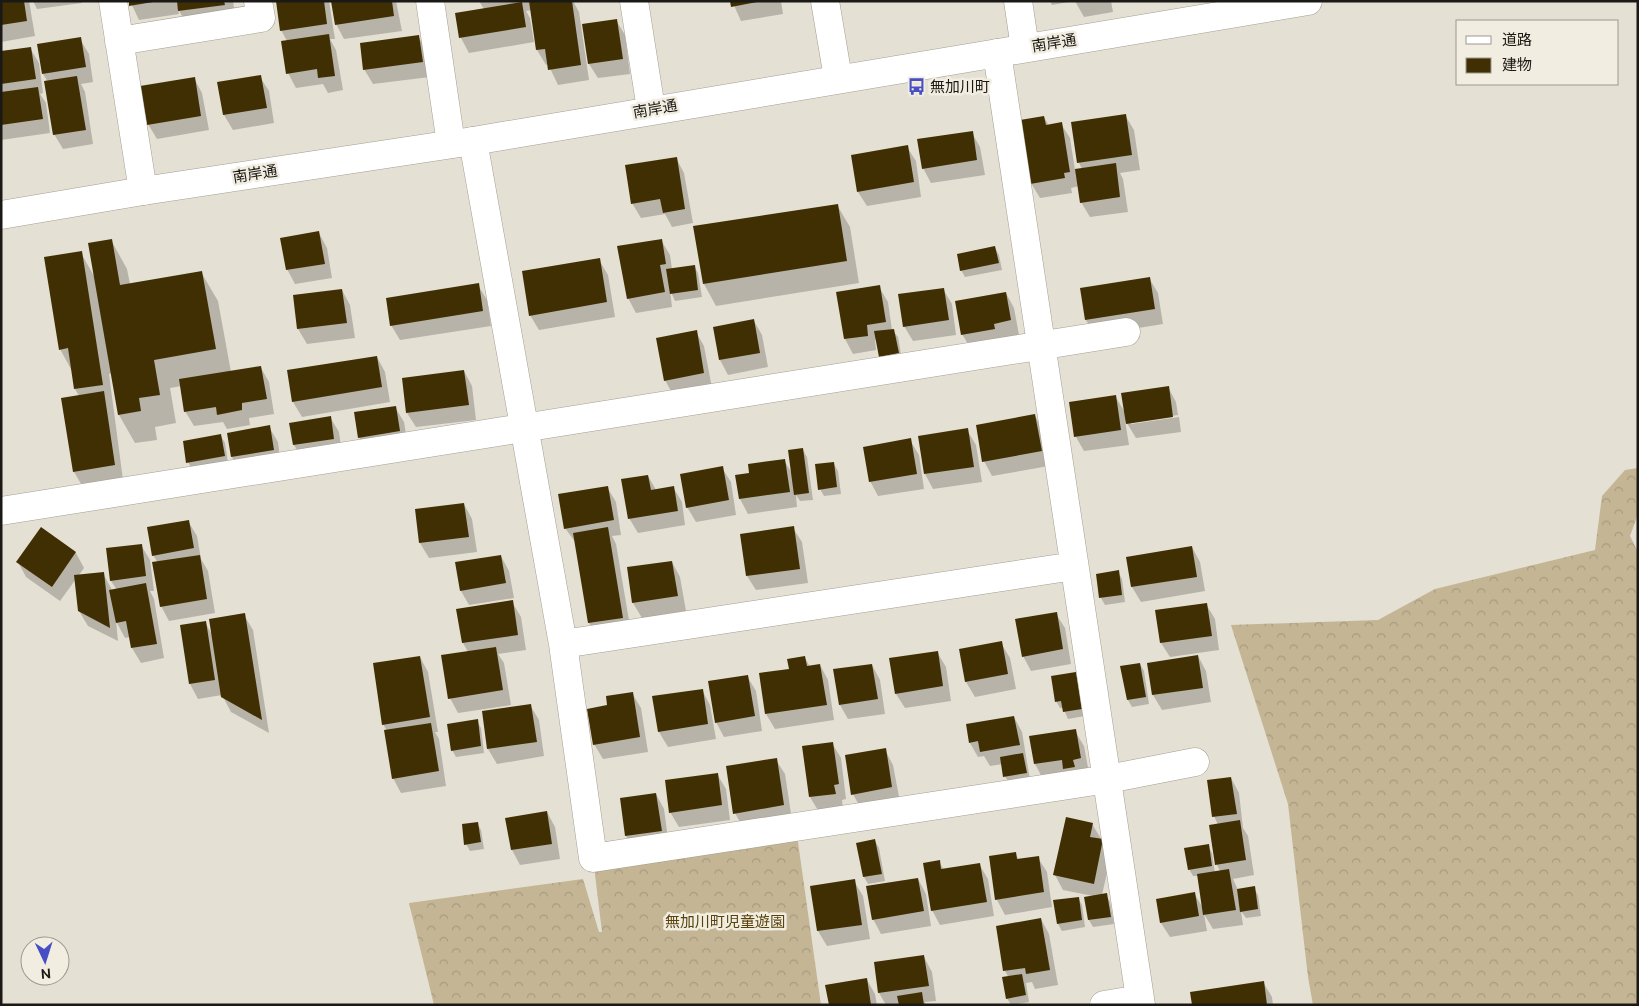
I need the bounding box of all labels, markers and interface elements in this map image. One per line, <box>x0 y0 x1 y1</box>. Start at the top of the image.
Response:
legend <box>1456 20 1619 85</box>
street label: 南岸通 <box>1030 31 1077 54</box>
text: 道路 <box>1502 31 1532 48</box>
text: 建物 <box>1502 56 1532 73</box>
bus stop icon: 無加川町 <box>906 77 926 97</box>
place label: 無加川町 <box>930 78 990 95</box>
street label: 南岸通 <box>631 96 679 121</box>
street label: 南岸通 <box>231 162 278 185</box>
park label: 無加川町児童遊園 <box>665 913 785 930</box>
north arrow <box>20 936 70 986</box>
text: N <box>40 966 52 982</box>

